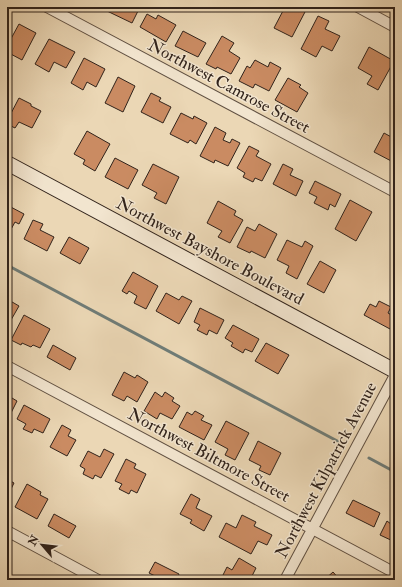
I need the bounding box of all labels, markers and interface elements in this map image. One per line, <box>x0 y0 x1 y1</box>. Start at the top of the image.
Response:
street label: Northwest Camrose Street <box>144 34 314 138</box>
street label: Northwest Bayshore Boulevard <box>112 193 308 311</box>
street label: Northwest Kilpatrick Avenue <box>271 378 382 562</box>
street label: Northwest Biltmore Street <box>124 403 294 507</box>
north arrow <box>22 525 62 565</box>
text: N <box>25 532 42 549</box>

